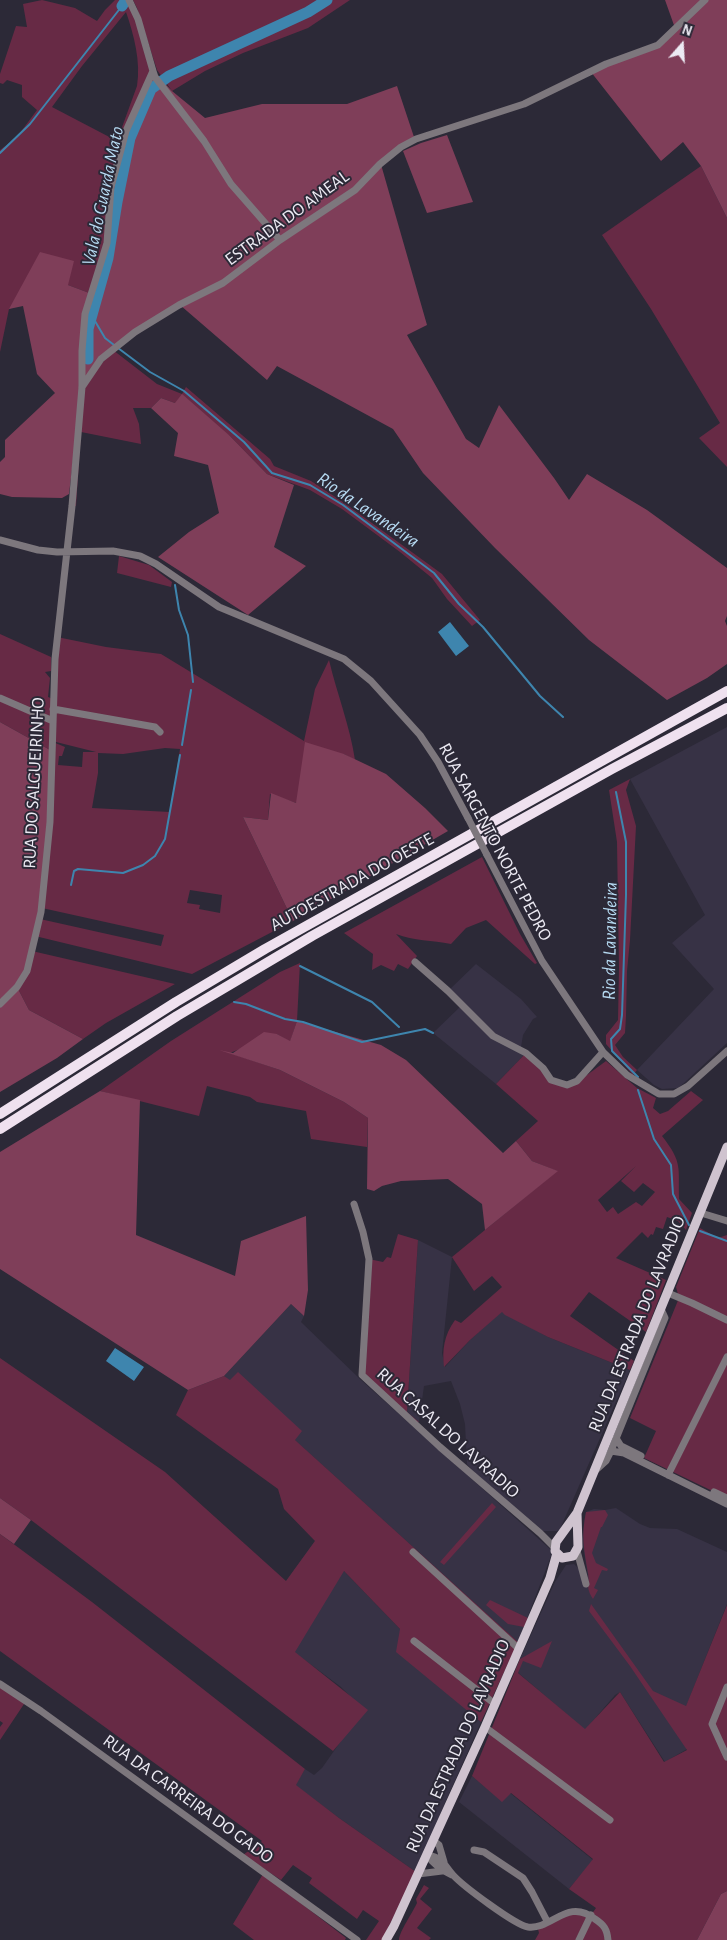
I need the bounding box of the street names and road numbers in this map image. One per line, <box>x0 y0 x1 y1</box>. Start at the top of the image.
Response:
street label: ESTRADA DO AMEAL <box>221 166 353 270</box>
street label: RUA DO SALGUEIRINHO <box>19 697 49 869</box>
street label: RUA SARGENTO NORTE PEDRO <box>434 739 556 945</box>
street label: AUTOESTRADA DO OESTE <box>266 828 438 936</box>
street label: RUA DA ESTRADA DO LAVRADIO <box>584 1213 690 1435</box>
street label: RUA CASAL DO LAVRADIO <box>372 1363 524 1503</box>
street label: RUA DA ESTRADA DO LAVRADIO <box>401 1636 515 1856</box>
street label: RUA DA CARREIRA DO GADO <box>98 1730 278 1868</box>

